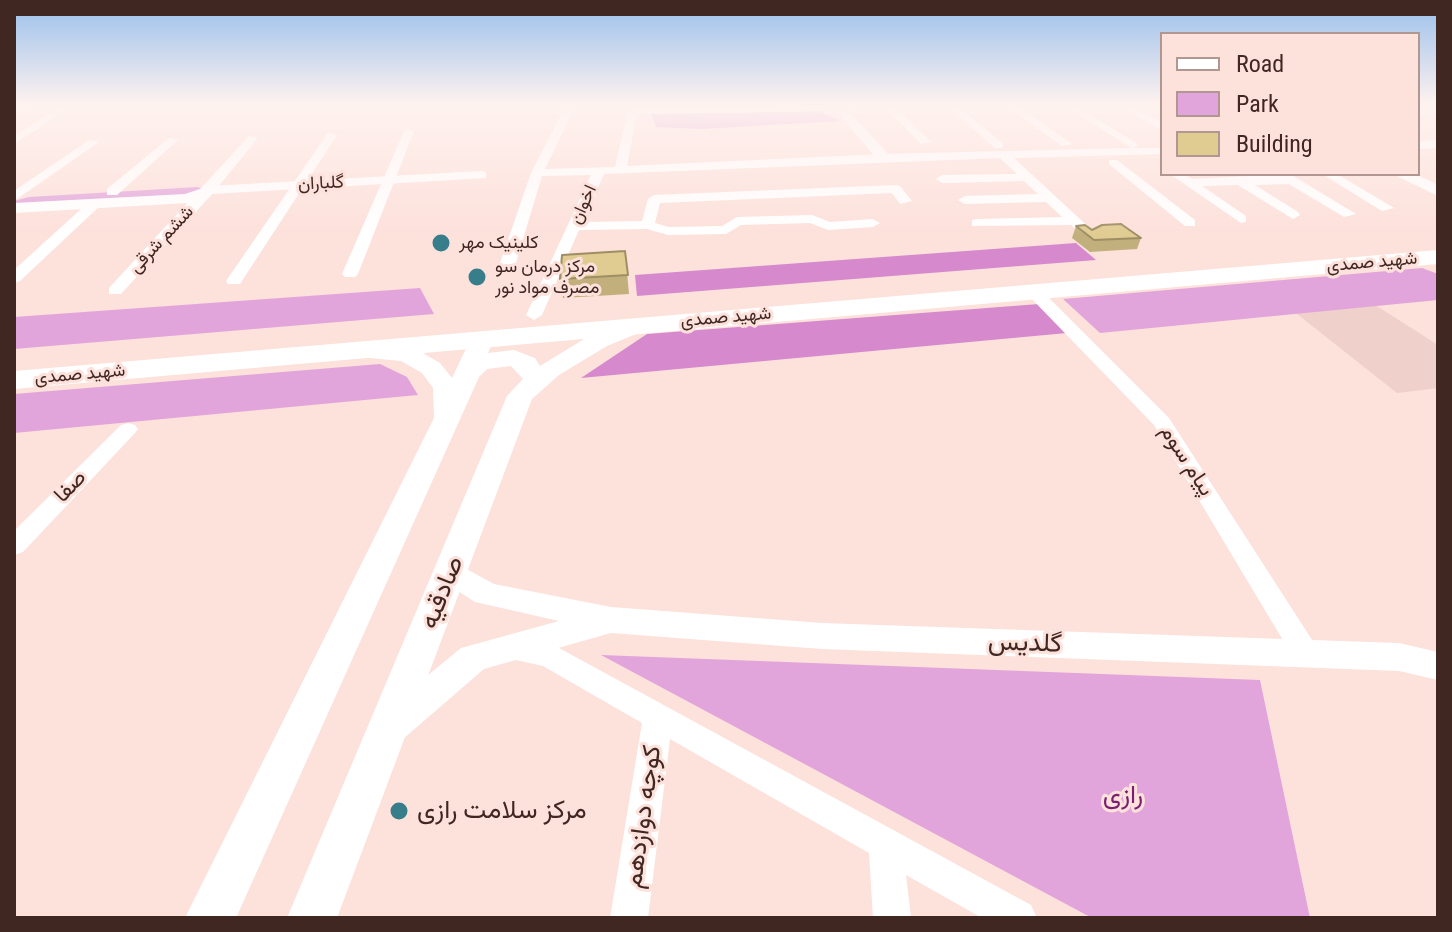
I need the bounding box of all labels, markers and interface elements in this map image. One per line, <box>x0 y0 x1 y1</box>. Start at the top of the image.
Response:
legend <box>1160 32 1420 176</box>
text: Road <box>1236 50 1284 78</box>
text: Park <box>1236 90 1279 118</box>
text: Building <box>1236 130 1313 158</box>
street label: گلباران <box>297 172 345 196</box>
street label: اخوان <box>566 182 602 228</box>
street label: ششم شرقی <box>125 202 199 278</box>
marker: کلینیک مهر <box>430 232 452 254</box>
place label: کلینیک مهر <box>459 232 538 254</box>
street label: شهید صمدی <box>1326 248 1418 278</box>
place label: مرکز درمان سو مصرف مواد نور <box>495 256 599 298</box>
marker: مرکز درمان سو مصرف مواد نور <box>466 266 488 288</box>
street label: شهید صمدی <box>680 303 772 333</box>
street label: شهید صمدی <box>34 360 126 390</box>
street label: پیام سوم <box>1153 420 1219 502</box>
street label: صفا <box>49 465 93 509</box>
street label: صادقیه <box>414 552 472 634</box>
street label: گلدیس <box>988 627 1062 661</box>
street label: کوچه دوازدهم <box>619 744 669 890</box>
park label: رازی <box>1103 780 1143 812</box>
place label: مرکز سلامت رازی <box>417 795 587 827</box>
marker: مرکز سلامت رازی <box>388 800 410 822</box>

